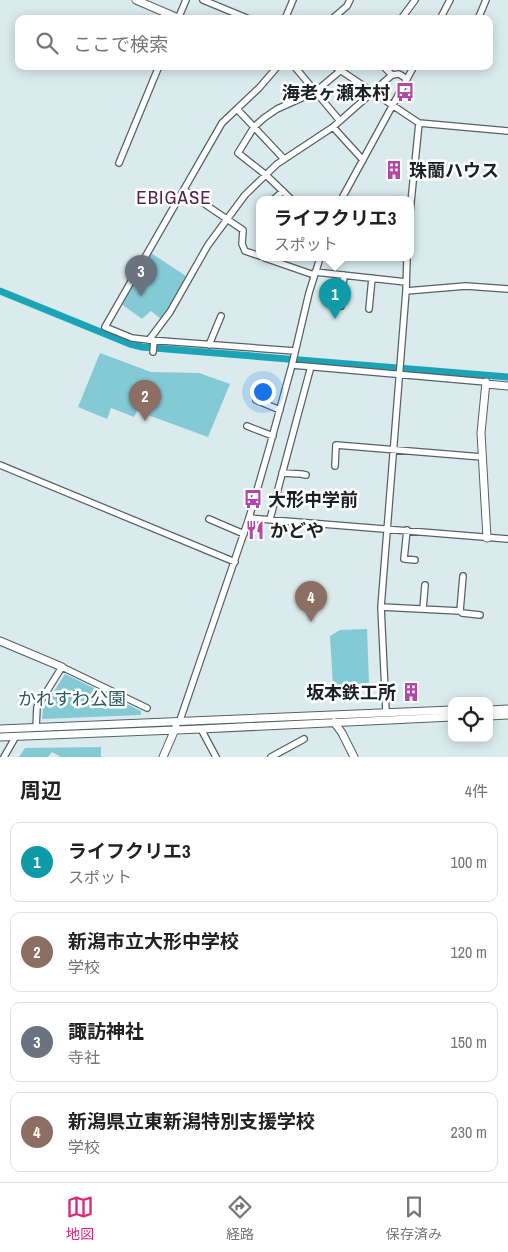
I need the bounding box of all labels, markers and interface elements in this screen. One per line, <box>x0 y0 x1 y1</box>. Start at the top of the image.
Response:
search box <box>15 15 493 70</box>
icon: search <box>33 29 61 57</box>
text: ここで検索 <box>73 31 168 57</box>
place label: 海老ヶ瀬本村 <box>282 80 390 105</box>
bus stop icon: 海老ヶ瀬本村 <box>394 81 416 103</box>
place label: 珠蘭ハウス <box>409 158 499 183</box>
building icon: 珠蘭ハウス <box>383 159 405 181</box>
district label: EBIGASE <box>136 184 212 210</box>
popup <box>256 196 414 261</box>
text: ライフクリエ3 <box>274 205 396 231</box>
text: スポット <box>274 233 338 255</box>
pin: 3 <box>125 255 157 296</box>
pin: 1 <box>319 278 351 319</box>
your location <box>250 379 276 405</box>
pin: 2 <box>129 380 161 421</box>
place label: 大形中学前 <box>268 487 358 512</box>
bus stop icon: 大形中学前 <box>242 488 264 510</box>
place label: かどや <box>270 518 324 543</box>
restaurant icon: かどや <box>244 519 266 541</box>
pin: 4 <box>295 581 327 622</box>
place label: 坂本鉄工所 <box>306 680 396 705</box>
building icon: 坂本鉄工所 <box>400 681 422 703</box>
park label: かれすわ公園 <box>18 686 126 711</box>
map controls <box>448 697 493 742</box>
button: locate <box>448 697 493 742</box>
text: 周辺 <box>20 776 62 805</box>
text: 4件 <box>465 780 488 802</box>
text: ライフクリエ3 <box>68 838 191 864</box>
text: 1 <box>33 851 41 873</box>
text: 100 m <box>451 851 487 873</box>
text: スポット <box>68 866 132 888</box>
text: 新潟市立大形中学校 <box>68 928 239 954</box>
text: 2 <box>33 941 41 963</box>
text: 120 m <box>451 941 487 963</box>
text: 学校 <box>68 956 100 978</box>
text: 諏訪神社 <box>68 1018 144 1044</box>
text: 3 <box>33 1031 41 1053</box>
text: 150 m <box>451 1031 487 1053</box>
text: 寺社 <box>68 1046 100 1068</box>
text: 新潟県立東新潟特別支援学校 <box>68 1108 315 1134</box>
text: 4 <box>33 1121 41 1143</box>
text: 230 m <box>451 1121 487 1143</box>
text: 学校 <box>68 1136 100 1158</box>
tab: 地図 <box>66 1193 94 1243</box>
tab: 経路 <box>226 1193 254 1243</box>
tab: 保存済み <box>386 1193 442 1243</box>

